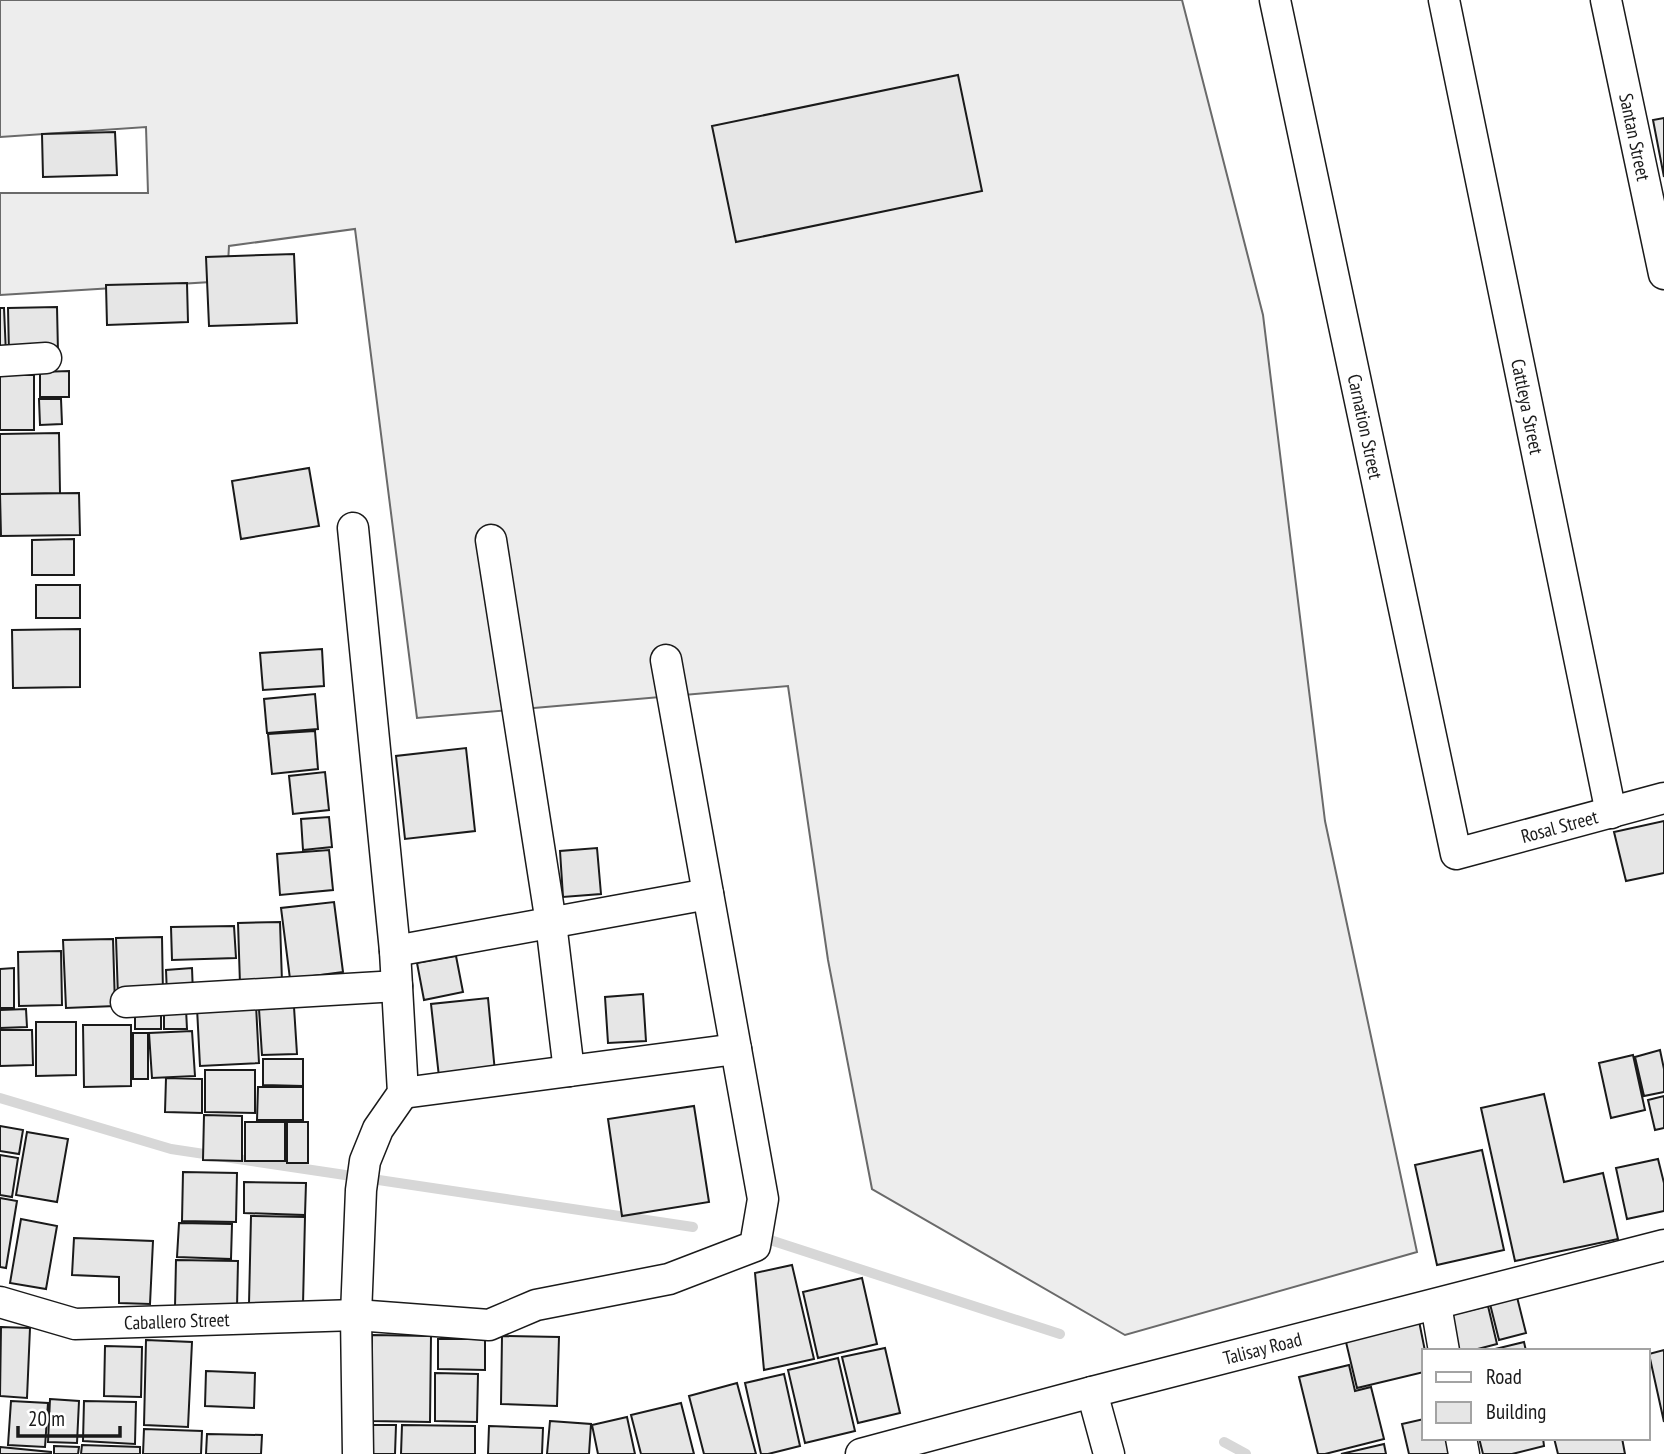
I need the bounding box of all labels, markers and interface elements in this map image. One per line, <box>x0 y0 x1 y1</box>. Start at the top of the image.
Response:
street label: Santan Street <box>1614 91 1656 184</box>
street label: Cattleya Street <box>1506 357 1549 457</box>
street label: Carnation Street <box>1343 372 1388 482</box>
street label: Rosal Street <box>1518 804 1601 848</box>
street label: Caballero Street <box>124 1307 231 1334</box>
street label: Talisay Road <box>1220 1327 1304 1370</box>
legend <box>1422 1349 1650 1440</box>
text: Road <box>1486 1363 1522 1390</box>
scale bar <box>18 1394 119 1438</box>
text: Building <box>1486 1398 1546 1425</box>
text: 20 m <box>28 1405 65 1432</box>

